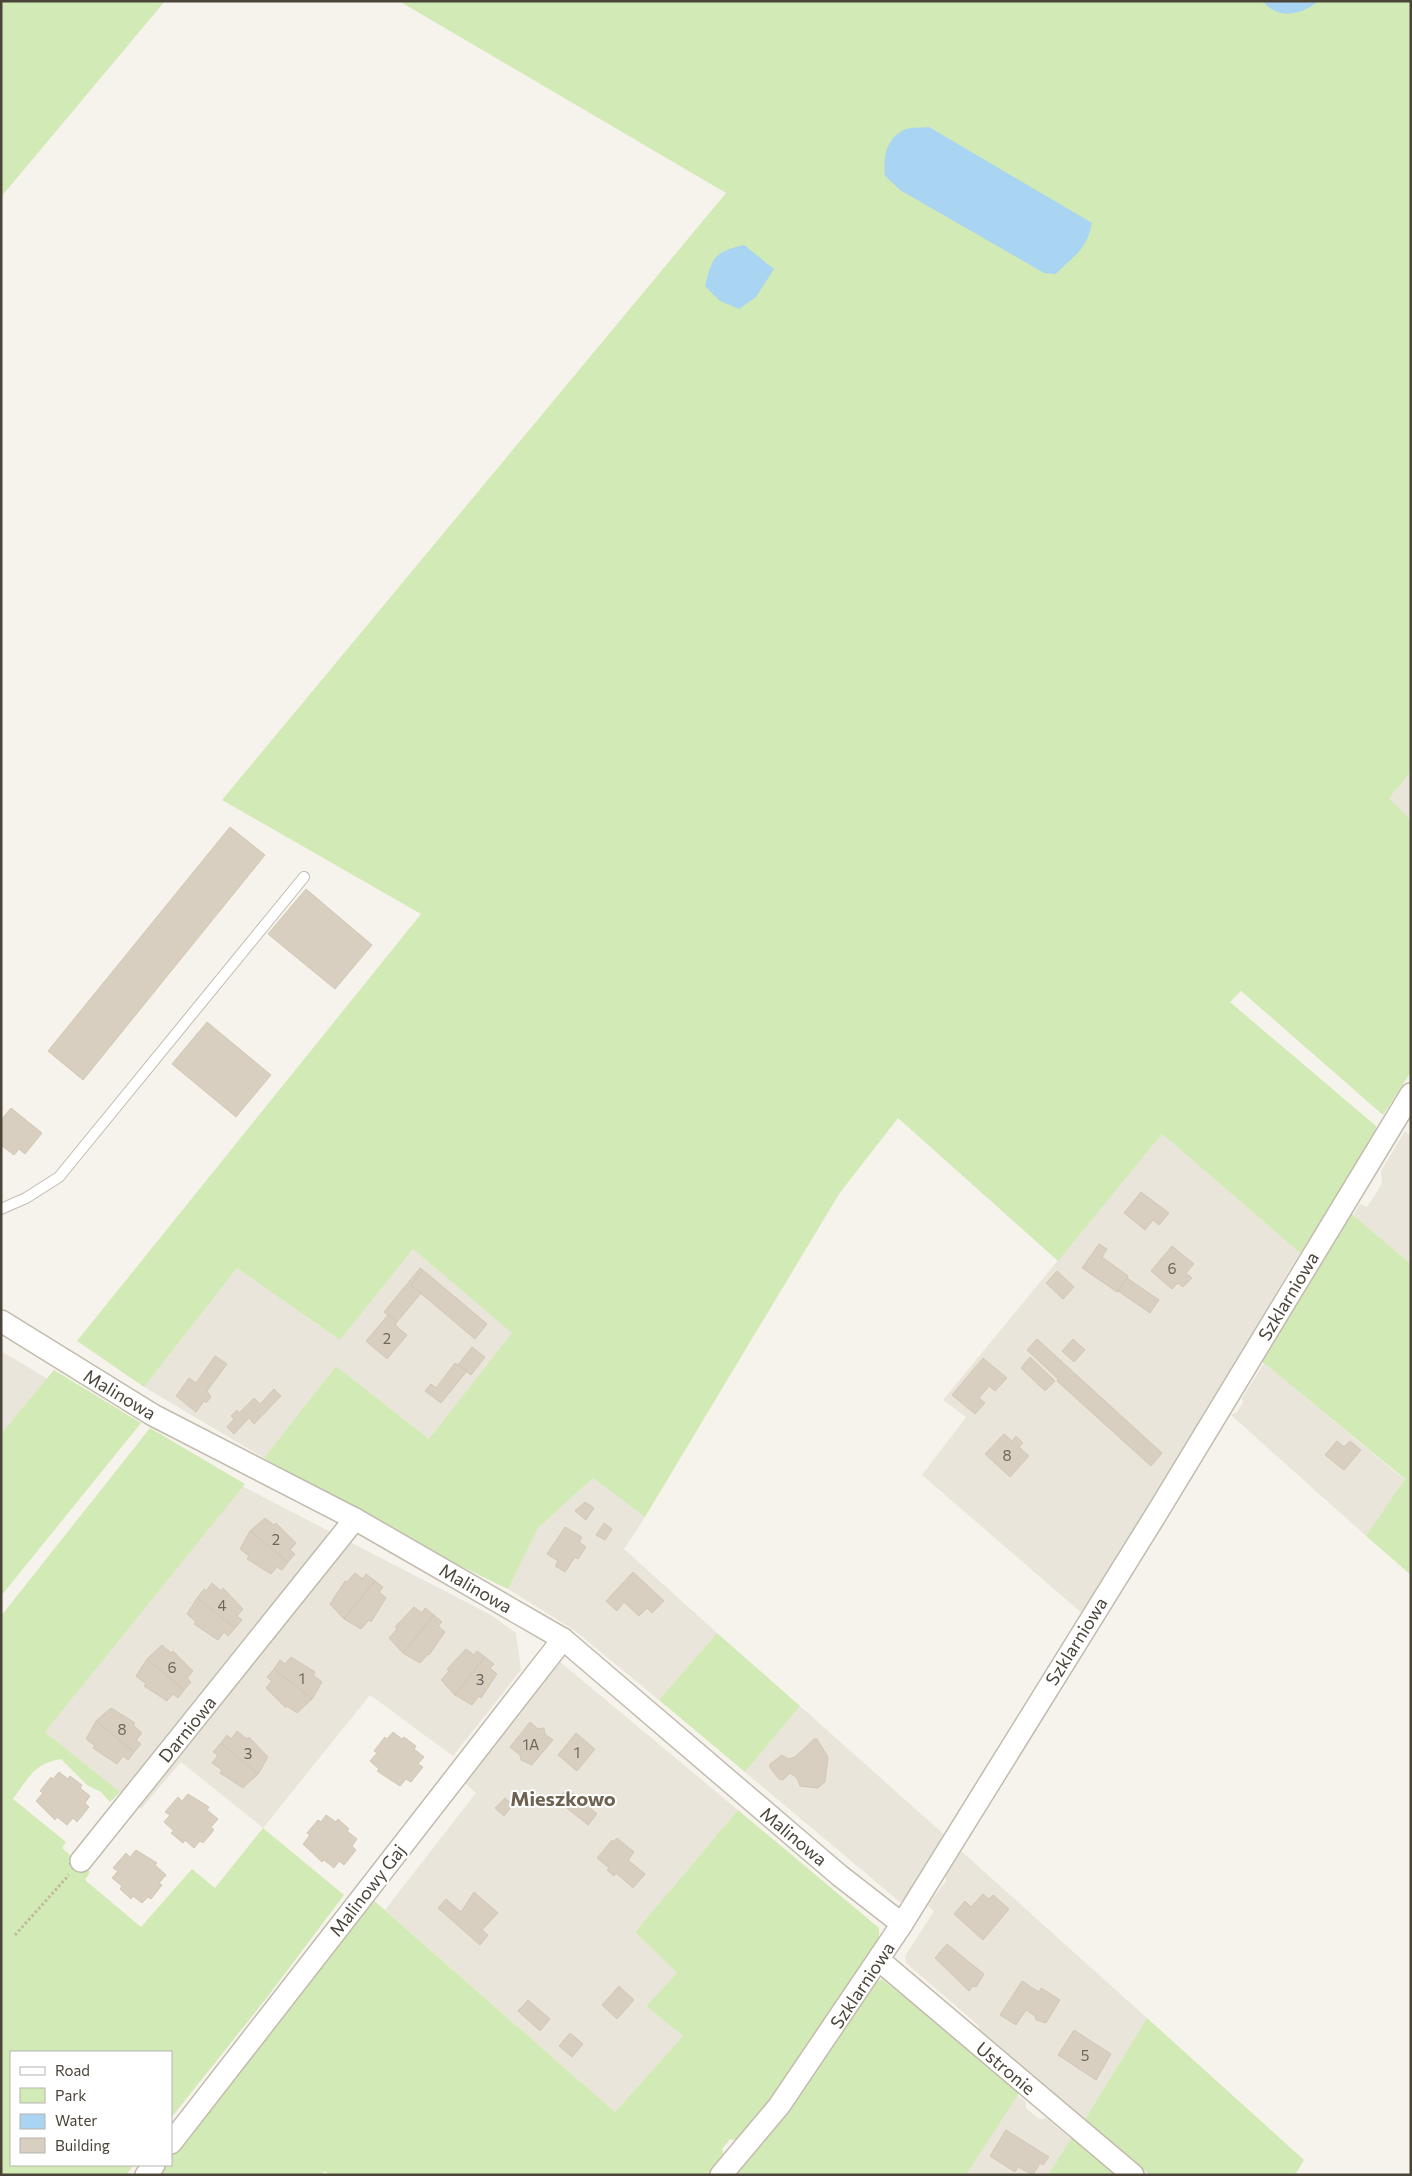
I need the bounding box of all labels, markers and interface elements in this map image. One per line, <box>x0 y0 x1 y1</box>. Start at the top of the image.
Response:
street label: Szklarniowa <box>1253 1248 1323 1344</box>
house number: 6 <box>1167 1259 1177 1277</box>
house number: 2 <box>383 1329 391 1347</box>
street label: Malinowa <box>80 1364 160 1424</box>
house number: 8 <box>1002 1446 1012 1464</box>
house number: 2 <box>272 1530 280 1548</box>
street label: Malinowa <box>436 1558 516 1618</box>
street label: Szklarniowa <box>1040 1593 1112 1689</box>
house number: 4 <box>218 1596 227 1614</box>
house number: 6 <box>167 1658 177 1676</box>
house number: 1 <box>299 1669 305 1687</box>
house number: 3 <box>476 1670 484 1688</box>
street label: Darniowa <box>154 1691 220 1767</box>
house number: 8 <box>117 1720 127 1738</box>
house number: 1A <box>523 1735 539 1753</box>
house number: 1 <box>574 1743 580 1761</box>
house number: 3 <box>244 1744 252 1762</box>
district label: Mieszkowo <box>510 1786 616 1810</box>
street label: Malinowa <box>756 1802 832 1870</box>
street label: Malinowy Gaj <box>324 1840 410 1940</box>
street label: Szklarniowa <box>825 1938 899 2032</box>
street label: Ustronie <box>972 2037 1040 2099</box>
house number: 5 <box>1081 2046 1089 2064</box>
legend <box>10 2051 172 2166</box>
text: Road <box>55 2061 90 2079</box>
text: Park <box>55 2086 86 2104</box>
text: Water <box>55 2111 97 2129</box>
text: Building <box>55 2136 110 2154</box>

